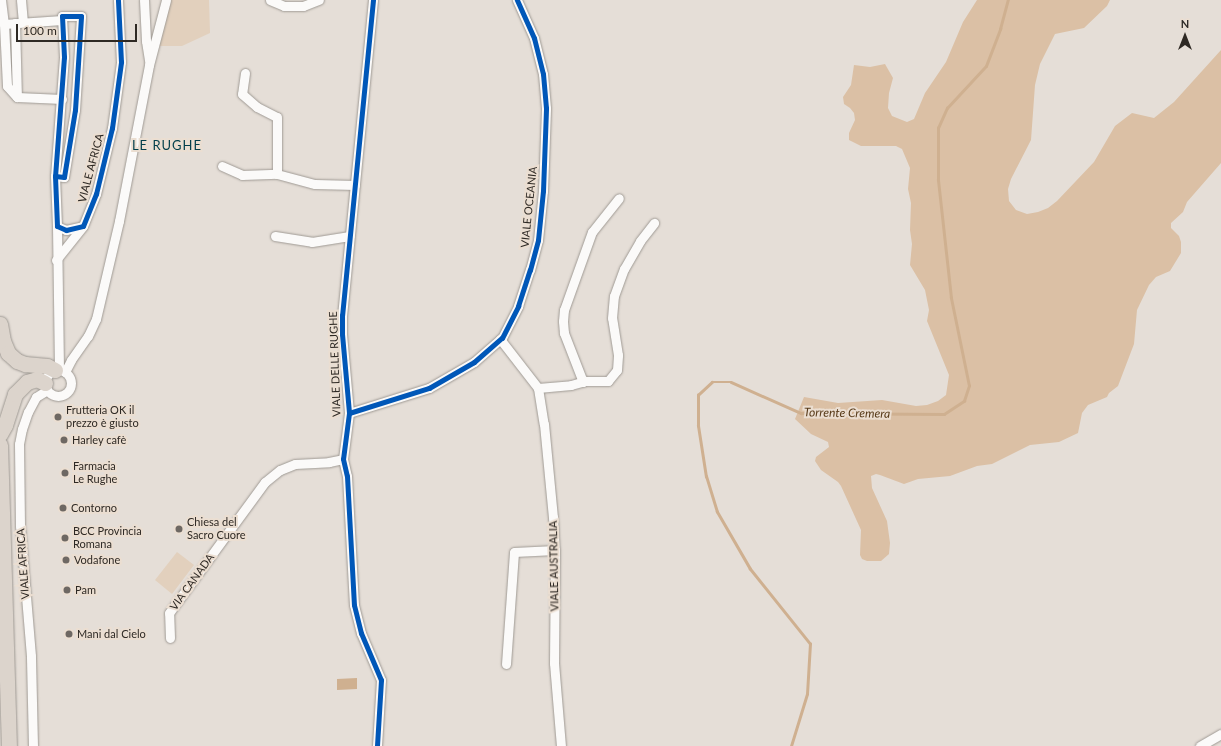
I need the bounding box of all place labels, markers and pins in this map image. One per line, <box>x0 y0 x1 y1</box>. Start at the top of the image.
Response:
place label: Frutteria OK il prezzo è giusto <box>66 404 139 430</box>
marker: Frutteria OK il prezzo è giusto <box>53 412 63 422</box>
place label: Harley cafè <box>72 433 127 447</box>
marker: Harley cafè <box>59 435 69 445</box>
place label: Farmacia Le Rughe <box>73 460 117 486</box>
marker: Farmacia Le Rughe <box>60 468 70 478</box>
place label: Contorno <box>71 501 117 515</box>
marker: Contorno <box>58 503 68 513</box>
place label: Chiesa del Sacro Cuore <box>187 516 246 542</box>
marker: Chiesa del Sacro Cuore <box>174 524 184 534</box>
place label: BCC Provincia Romana <box>73 525 142 551</box>
marker: BCC Provincia Romana <box>60 533 70 543</box>
place label: Vodafone <box>74 553 120 567</box>
marker: Vodafone <box>61 555 71 565</box>
place label: Pam <box>75 583 96 597</box>
marker: Pam <box>62 585 72 595</box>
place label: Mani dal Cielo <box>77 627 146 641</box>
marker: Mani dal Cielo <box>64 629 74 639</box>

